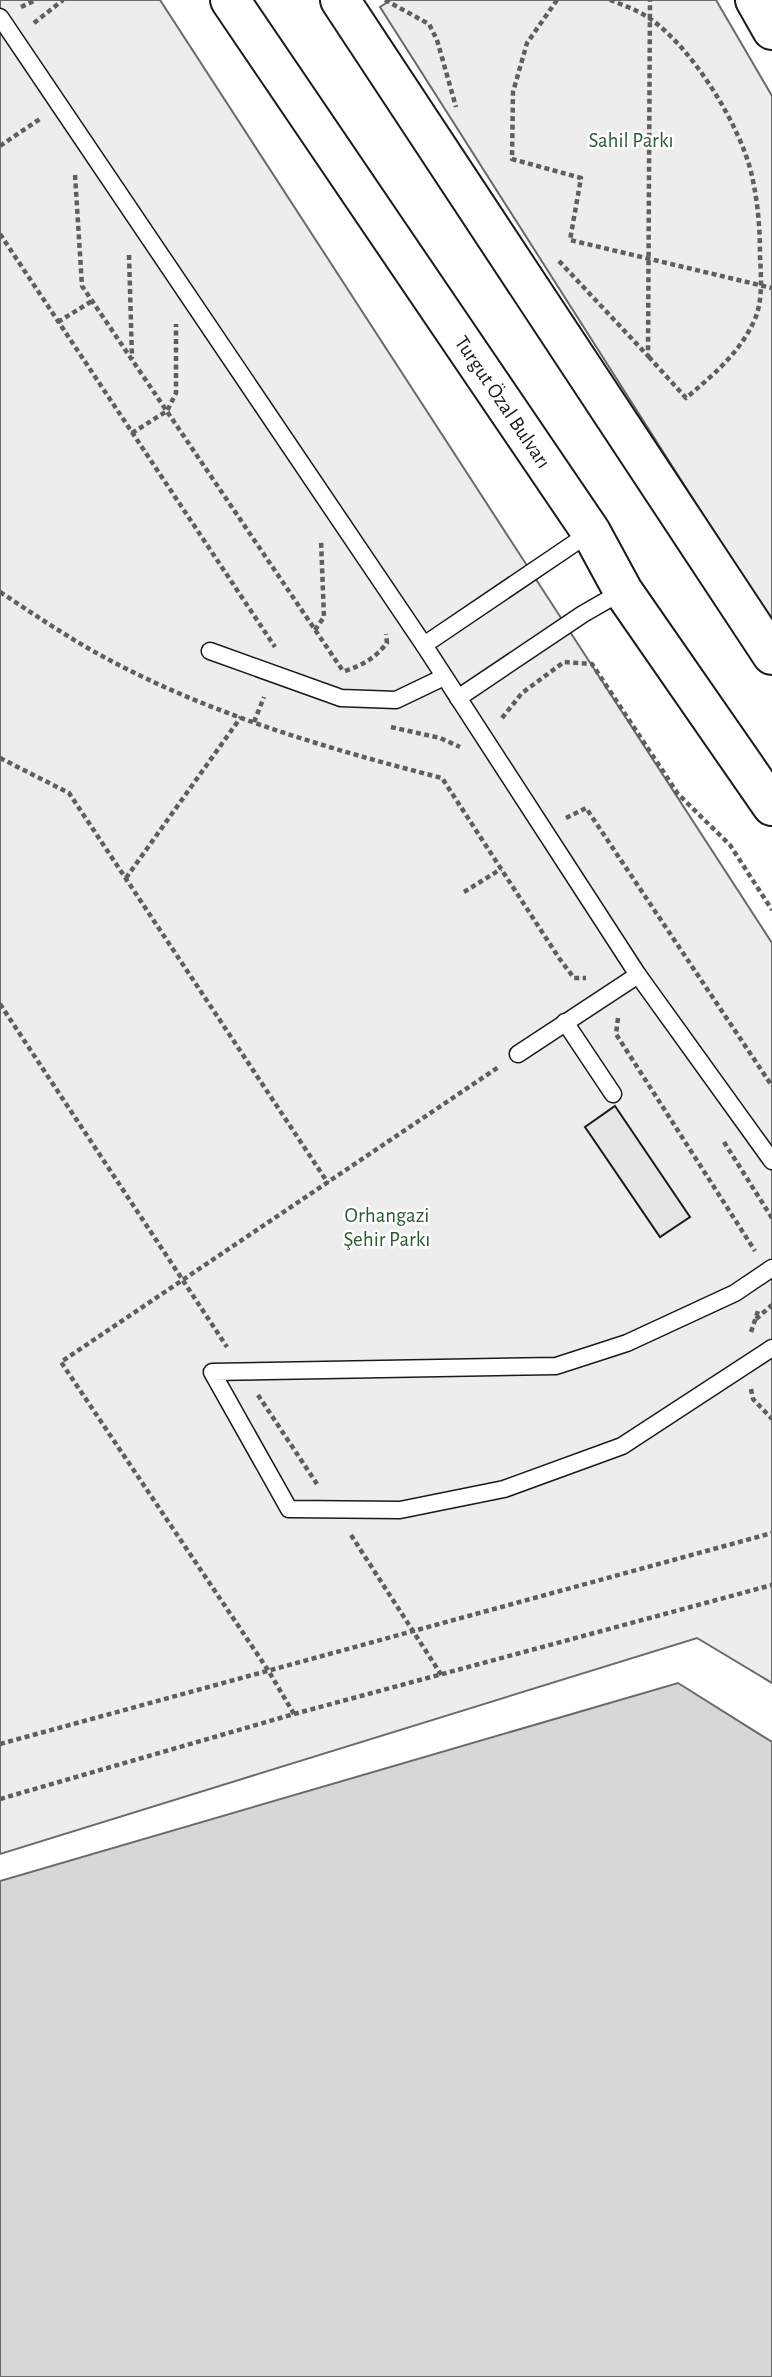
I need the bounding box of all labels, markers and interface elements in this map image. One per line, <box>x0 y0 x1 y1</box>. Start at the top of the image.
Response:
park label: Sahil Parkı <box>588 130 674 151</box>
street label: Turgut Özal Bulvarı <box>451 332 555 472</box>
park label: Orhangazi Şehir Parkı <box>344 1205 430 1250</box>

